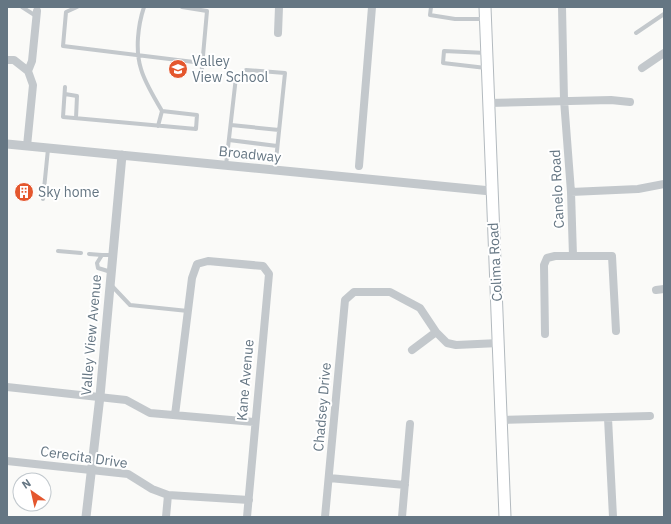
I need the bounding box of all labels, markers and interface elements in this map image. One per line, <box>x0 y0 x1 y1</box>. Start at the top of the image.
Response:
place label: Valley View School <box>192 52 269 86</box>
school or university icon: Valley View School <box>167 58 189 80</box>
street label: Broadway <box>218 142 282 166</box>
street label: Canelo Road <box>546 149 568 229</box>
building icon: Sky home <box>13 181 35 203</box>
place label: Sky home <box>38 183 100 201</box>
street label: Colima Road <box>484 222 506 302</box>
street label: Valley View Avenue <box>77 273 105 396</box>
street label: Kane Avenue <box>232 338 258 422</box>
street label: Chadsey Drive <box>309 361 335 452</box>
street label: Cerecita Drive <box>39 442 129 472</box>
north arrow <box>12 472 52 512</box>
text: N <box>19 476 34 492</box>

